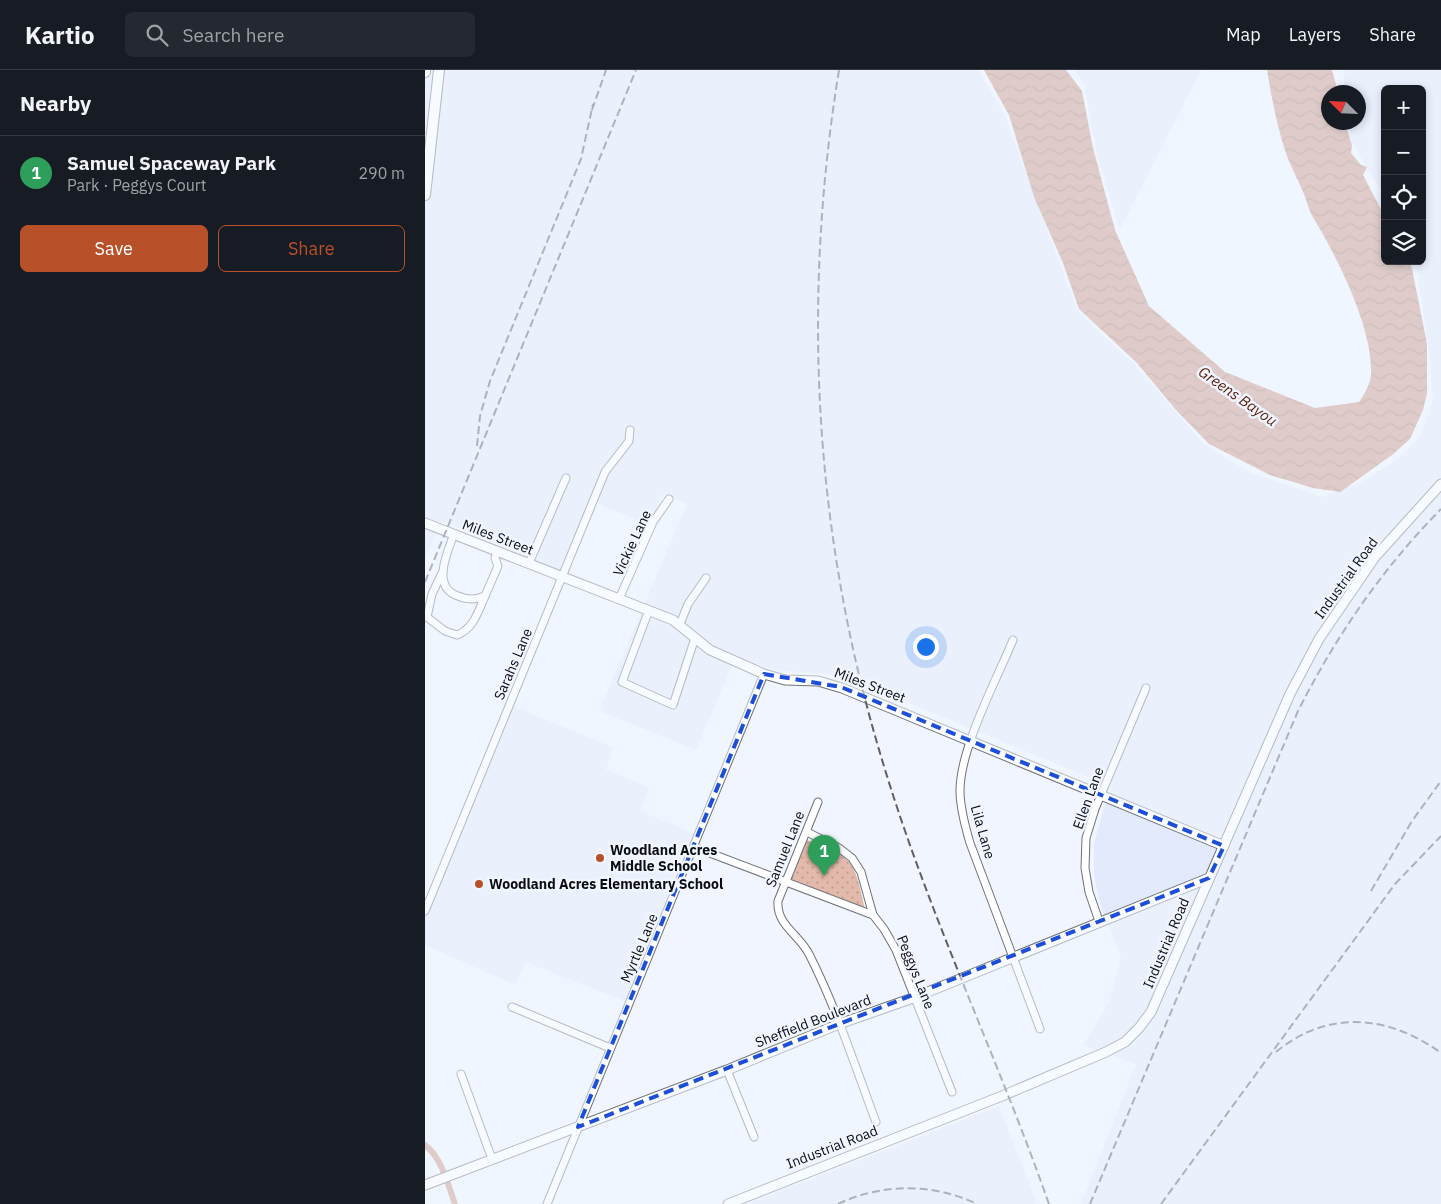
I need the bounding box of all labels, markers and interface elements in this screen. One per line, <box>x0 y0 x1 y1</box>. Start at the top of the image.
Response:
search box <box>125 12 475 57</box>
text: Kartio <box>25 19 95 51</box>
icon: search <box>143 21 171 49</box>
text: Search here <box>183 23 284 47</box>
text: Map <box>1226 23 1261 46</box>
text: Layers <box>1289 23 1341 46</box>
text: Share <box>1369 23 1416 46</box>
north arrow <box>1321 85 1366 130</box>
map controls <box>1381 85 1426 265</box>
button: + <box>1381 85 1426 130</box>
text: Nearby <box>20 89 91 117</box>
button: − <box>1381 130 1426 175</box>
text: Samuel Spaceway Park <box>67 151 276 175</box>
text: 1 <box>31 163 41 183</box>
text: 290 m <box>358 163 405 183</box>
text: Park · Peggys Court <box>67 175 206 195</box>
button: locate <box>1381 175 1426 220</box>
button: layers <box>1381 220 1426 265</box>
button: Save <box>20 225 208 272</box>
button: Share <box>218 225 405 272</box>
water label: Greens Bayou <box>1195 362 1281 430</box>
street label: Vickie Lane <box>609 507 655 579</box>
street label: Miles Street <box>460 515 536 559</box>
street label: Industrial Road <box>1310 534 1382 622</box>
street label: Sarahs Lane <box>490 625 536 703</box>
your location <box>913 634 939 660</box>
street label: Miles Street <box>832 663 908 707</box>
street label: Ellen Lane <box>1068 764 1108 832</box>
street label: Lila Lane <box>967 803 999 861</box>
street label: Samuel Lane <box>762 808 809 890</box>
pin: 1 <box>808 835 840 876</box>
place label: Woodland Acres Middle School <box>610 841 717 875</box>
marker: Woodland Acres Middle School <box>594 852 606 864</box>
place label: Woodland Acres Elementary School <box>489 875 723 893</box>
marker: Woodland Acres Elementary School <box>473 878 485 890</box>
street label: Industrial Road <box>1139 895 1193 991</box>
street label: Myrtle Lane <box>616 910 662 985</box>
street label: Peggys Lane <box>893 932 939 1012</box>
street label: Sheffield Boulevard <box>752 991 874 1051</box>
street label: Industrial Road <box>784 1121 880 1173</box>

